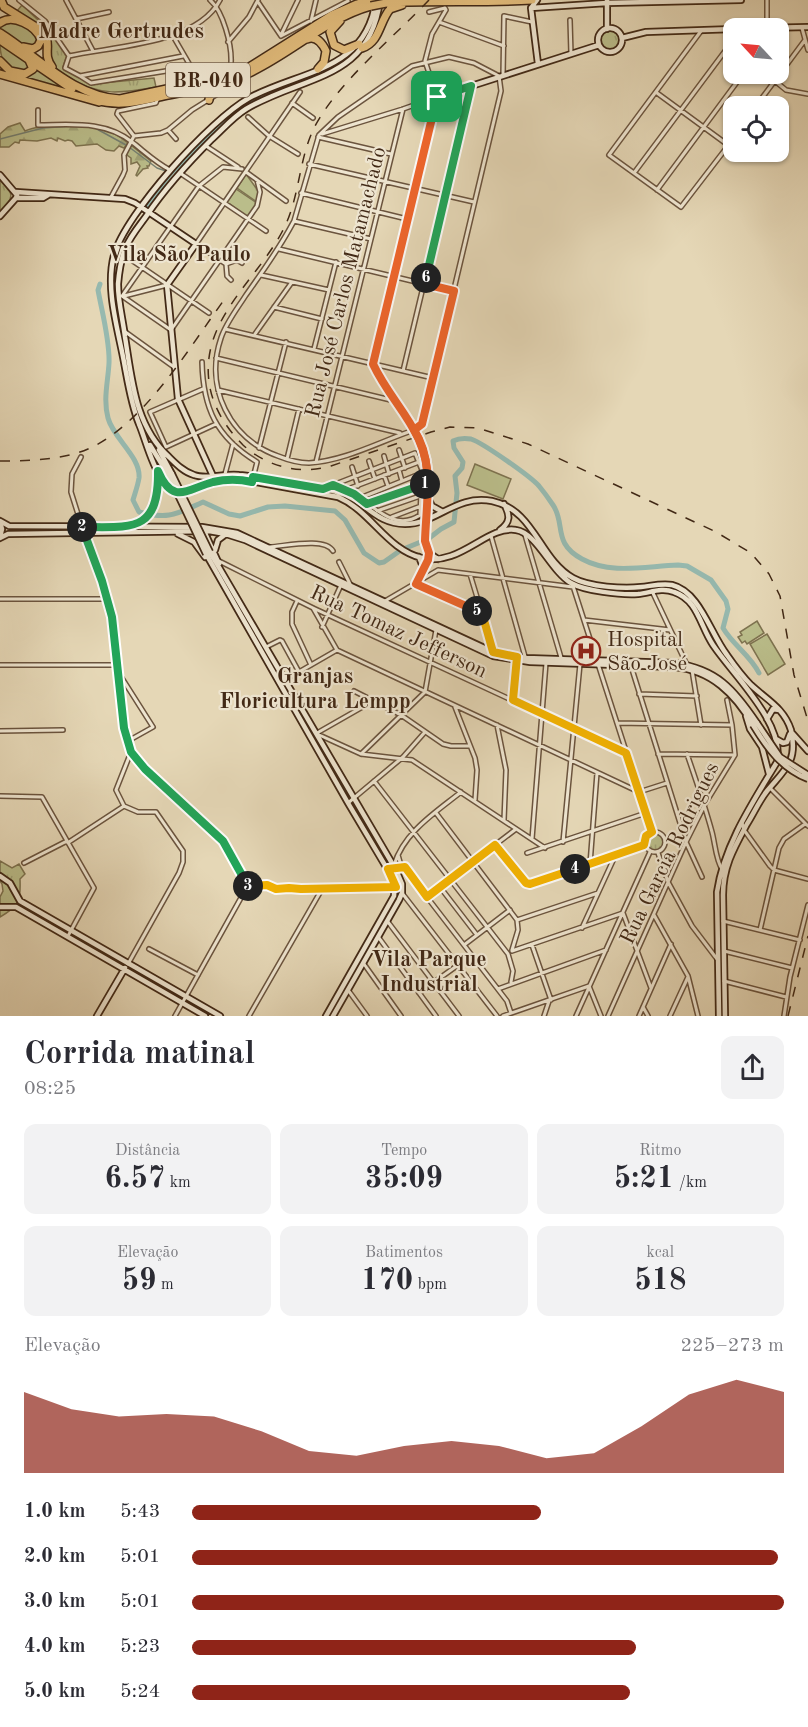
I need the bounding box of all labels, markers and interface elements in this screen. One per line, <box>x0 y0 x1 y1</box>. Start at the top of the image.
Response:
north arrow <box>723 18 789 84</box>
map controls <box>723 18 789 162</box>
district label: Madre Gertrudes <box>38 21 204 43</box>
road number: BR-040 <box>166 63 250 97</box>
pin <box>411 71 462 122</box>
icon: arrive <box>420 80 453 113</box>
button: locate <box>723 96 789 162</box>
street label: Rua José Carlos Matamachado <box>303 145 390 420</box>
district label: Vila São Paulo <box>107 244 251 266</box>
pin: 6 <box>411 263 441 293</box>
text: 6 <box>421 270 431 286</box>
pin: 1 <box>410 469 440 499</box>
text: 1 <box>420 476 430 492</box>
pin: 2 <box>67 512 97 542</box>
text: 2 <box>77 519 87 535</box>
street label: Rua Tomaz Jefferson <box>307 582 490 683</box>
pin: 5 <box>462 596 492 626</box>
text: 5 <box>472 603 482 619</box>
place label: Hospital São José <box>607 630 687 675</box>
hospital icon: Hospital São José <box>570 635 602 667</box>
district label: Granjas Floricultura Lempp <box>219 666 411 713</box>
street label: Rua Garcia Rodrigues <box>617 759 724 948</box>
pin: 4 <box>560 854 590 884</box>
text: 4 <box>570 861 580 877</box>
pin: 3 <box>233 871 263 901</box>
text: 3 <box>243 878 253 894</box>
district label: Vila Parque Industrial <box>371 949 487 996</box>
button: share <box>721 1036 784 1099</box>
text: Corrida matinal <box>24 1038 255 1071</box>
text: 08:25 <box>24 1079 76 1099</box>
text: Distância <box>115 1143 180 1159</box>
text: Tempo <box>381 1143 427 1159</box>
text: Ritmo <box>639 1143 681 1159</box>
text: 6.57 <box>105 1164 165 1194</box>
text: 35:09 <box>365 1164 443 1194</box>
text: 5:21 <box>614 1164 674 1194</box>
text: km <box>165 1175 191 1191</box>
text: /km <box>674 1175 707 1191</box>
text: Elevação <box>117 1245 178 1261</box>
text: Batimentos <box>365 1245 443 1261</box>
text: kcal <box>647 1245 674 1261</box>
text: 59 <box>122 1266 156 1296</box>
text: 170 <box>361 1266 413 1296</box>
text: 518 <box>634 1266 686 1296</box>
text: m <box>156 1277 174 1293</box>
text: bpm <box>413 1277 447 1293</box>
text: Elevação <box>24 1336 101 1356</box>
text: 225–273 m <box>681 1336 784 1356</box>
text: 1.0 km <box>24 1502 86 1522</box>
text: 5:43 <box>120 1502 160 1522</box>
text: 2.0 km <box>24 1547 86 1567</box>
text: 5:01 <box>120 1547 160 1567</box>
text: 3.0 km <box>24 1592 86 1612</box>
text: 5:01 <box>120 1592 160 1612</box>
text: 4.0 km <box>24 1637 86 1657</box>
text: 5:23 <box>120 1637 160 1657</box>
text: 5.0 km <box>24 1682 86 1702</box>
text: 5:24 <box>120 1682 160 1702</box>

